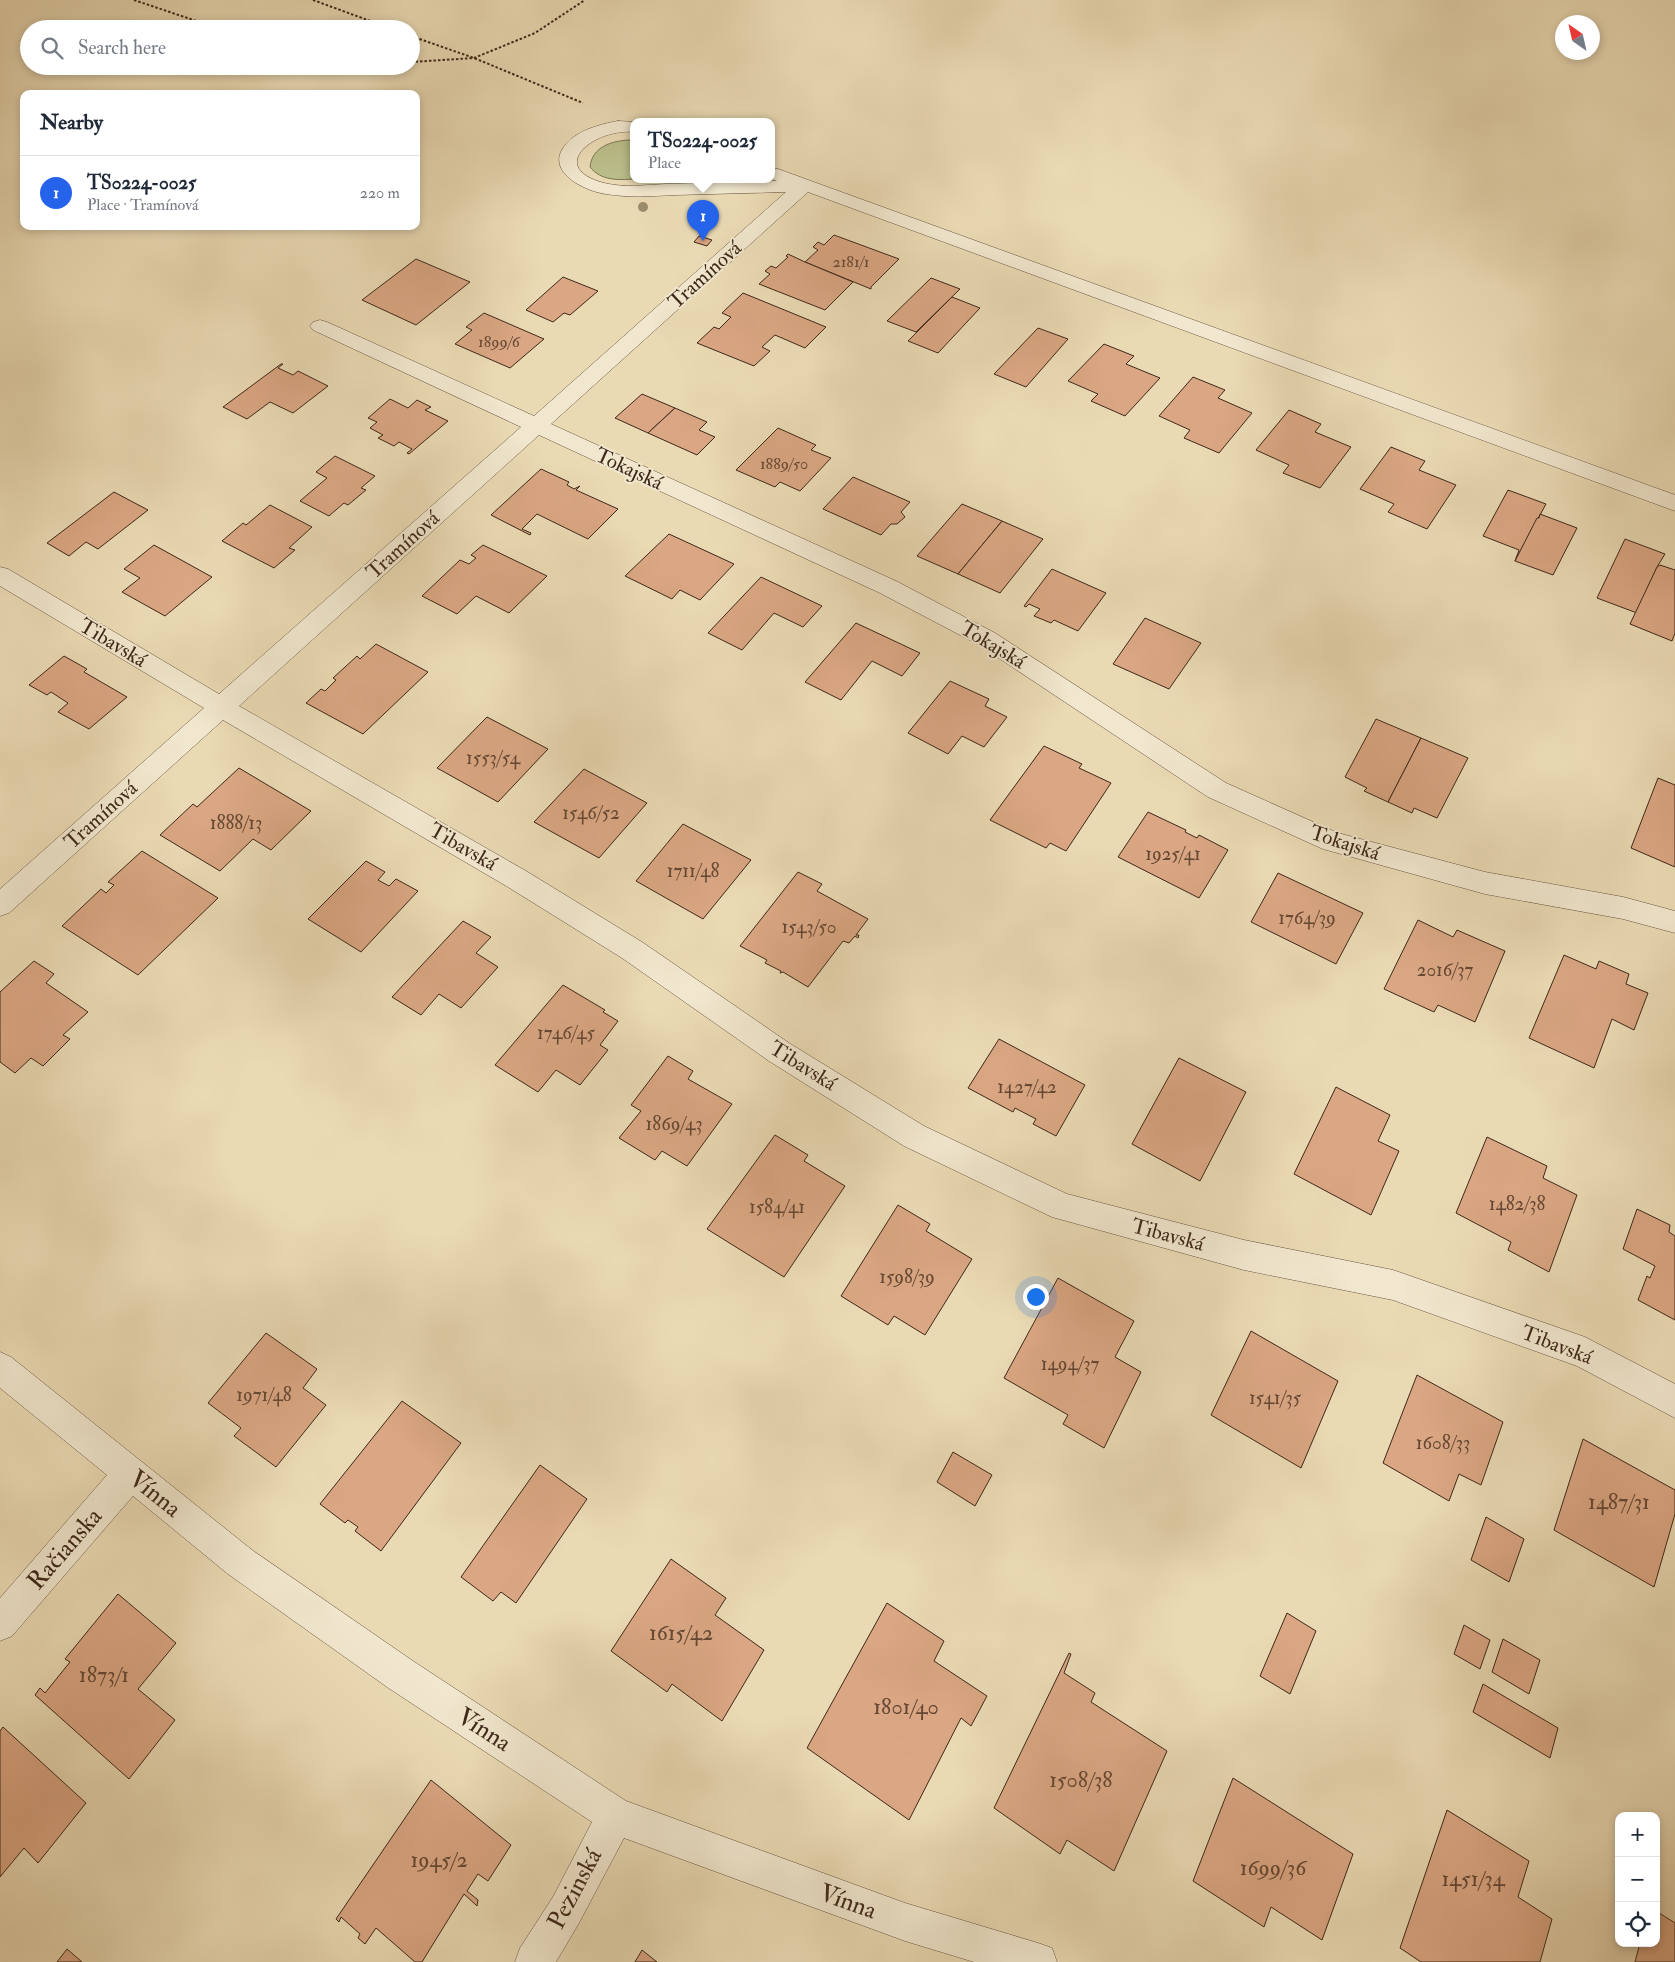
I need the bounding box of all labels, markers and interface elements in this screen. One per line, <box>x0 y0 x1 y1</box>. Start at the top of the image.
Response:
north arrow <box>1555 15 1600 60</box>
search box <box>20 20 420 75</box>
icon: search <box>38 34 66 62</box>
text: Search here <box>78 36 166 60</box>
text: Nearby <box>40 109 103 136</box>
popup <box>630 118 775 183</box>
text: TS0224-0025 <box>648 129 757 153</box>
text: Place <box>648 153 681 173</box>
text: TS0224-0025 <box>87 171 196 195</box>
text: 1 <box>53 183 59 203</box>
text: 220 m <box>360 183 400 203</box>
text: Place · Tramínová <box>87 195 199 215</box>
pin: 1 <box>687 200 719 241</box>
street label: Tramínová <box>663 235 748 315</box>
house number: 2181/1 <box>833 252 869 272</box>
house number: 1899/6 <box>478 332 521 352</box>
street label: Tokajská <box>591 442 668 497</box>
house number: 1889/50 <box>760 454 808 474</box>
street label: Tramínová <box>361 505 446 585</box>
street label: Tibavská <box>74 612 152 674</box>
street label: Tokajská <box>955 615 1031 675</box>
house number: 1553/54 <box>466 746 521 770</box>
street label: Tramínová <box>59 775 144 855</box>
house number: 1546/52 <box>562 801 620 825</box>
house number: 1888/13 <box>210 811 262 835</box>
street label: Tibavská <box>424 817 502 877</box>
street label: Tokajská <box>1307 819 1384 867</box>
house number: 1925/41 <box>1145 842 1201 866</box>
house number: 1711/48 <box>667 859 719 883</box>
house number: 1764/39 <box>1278 906 1336 930</box>
house number: 1543/50 <box>782 915 837 939</box>
house number: 2016/37 <box>1417 958 1474 982</box>
house number: 1746/45 <box>537 1021 596 1045</box>
street label: Tibavská <box>764 1035 842 1097</box>
house number: 1427/42 <box>997 1075 1057 1099</box>
house number: 1869/43 <box>646 1112 703 1136</box>
house number: 1482/38 <box>1489 1192 1545 1216</box>
house number: 1584/41 <box>749 1195 805 1219</box>
street label: Tibavská <box>1129 1212 1208 1258</box>
house number: 1598/39 <box>879 1265 935 1289</box>
your location <box>1023 1284 1049 1310</box>
street label: Tibavská <box>1518 1319 1597 1371</box>
house number: 1494/37 <box>1041 1352 1099 1376</box>
house number: 1971/48 <box>236 1383 292 1407</box>
house number: 1541/35 <box>1249 1386 1302 1410</box>
house number: 1608/33 <box>1416 1431 1470 1455</box>
street label: Vínna <box>123 1464 188 1525</box>
house number: 1487/31 <box>1588 1488 1650 1516</box>
street label: Račianska <box>21 1501 110 1596</box>
house number: 1615/42 <box>649 1619 713 1647</box>
house number: 1873/1 <box>79 1661 129 1689</box>
house number: 1801/40 <box>873 1693 939 1721</box>
street label: Vínna <box>451 1701 518 1759</box>
house number: 1508/38 <box>1049 1766 1113 1794</box>
map controls <box>1615 1812 1660 1947</box>
button: + <box>1615 1812 1660 1857</box>
street label: Pezinská <box>541 1843 609 1935</box>
house number: 1945/2 <box>410 1846 468 1874</box>
house number: 1699/36 <box>1240 1854 1308 1882</box>
button: − <box>1615 1857 1660 1902</box>
house number: 1451/34 <box>1441 1865 1506 1893</box>
street label: Vínna <box>815 1877 881 1927</box>
button: locate <box>1615 1902 1660 1947</box>

